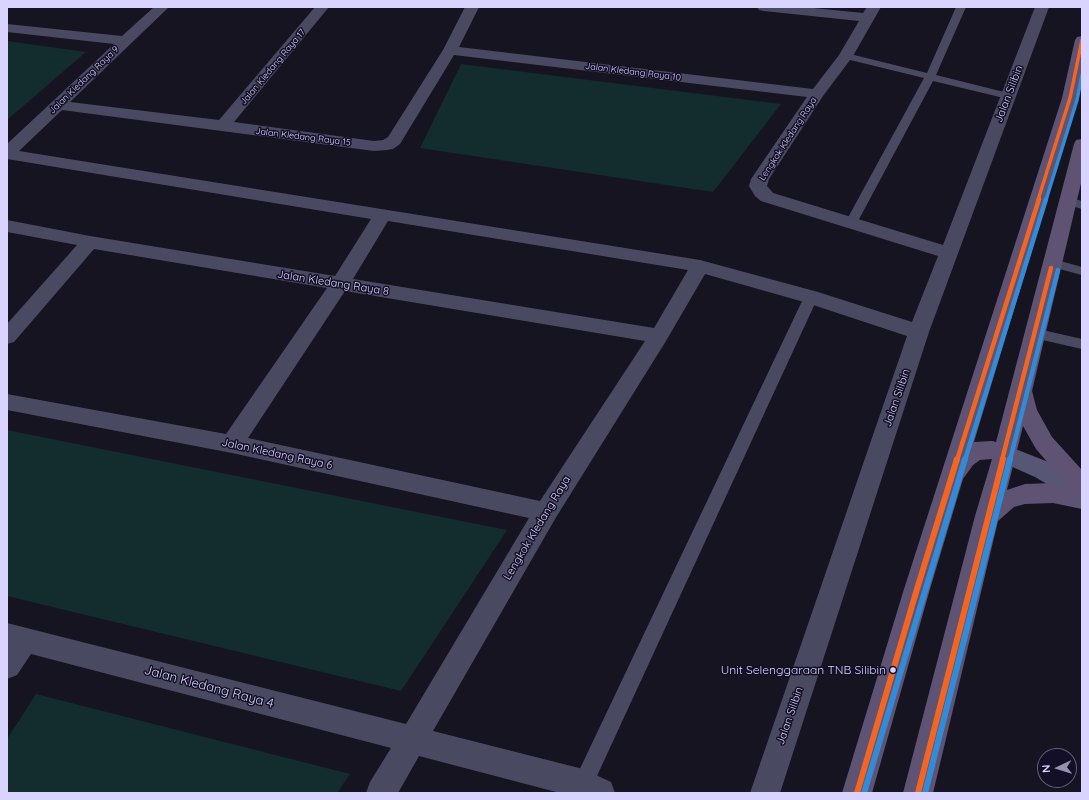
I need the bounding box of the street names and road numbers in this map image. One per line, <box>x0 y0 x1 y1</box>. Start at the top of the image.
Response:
street label: Jalan Kledang Raya 17 <box>238 27 308 107</box>
street label: Jalan Kledang Raya 9 <box>47 44 121 116</box>
street label: Jalan Kledang Raya 10 <box>585 61 681 83</box>
street label: Jalan Silibin <box>992 63 1026 125</box>
street label: Lengkok Kledang Raya <box>757 95 819 183</box>
street label: Jalan Kledang Raya 15 <box>255 126 351 148</box>
street label: Jalan Kledang Raya 8 <box>276 268 390 298</box>
street label: Jalan Silibin <box>881 367 913 429</box>
street label: Jalan Kledang Raya 6 <box>220 436 334 472</box>
street label: Lengkok Kledang Raya <box>501 474 573 582</box>
street label: Jalan Kledang Raya 4 <box>143 662 275 712</box>
street label: Jalan Silibin <box>774 685 806 747</box>

